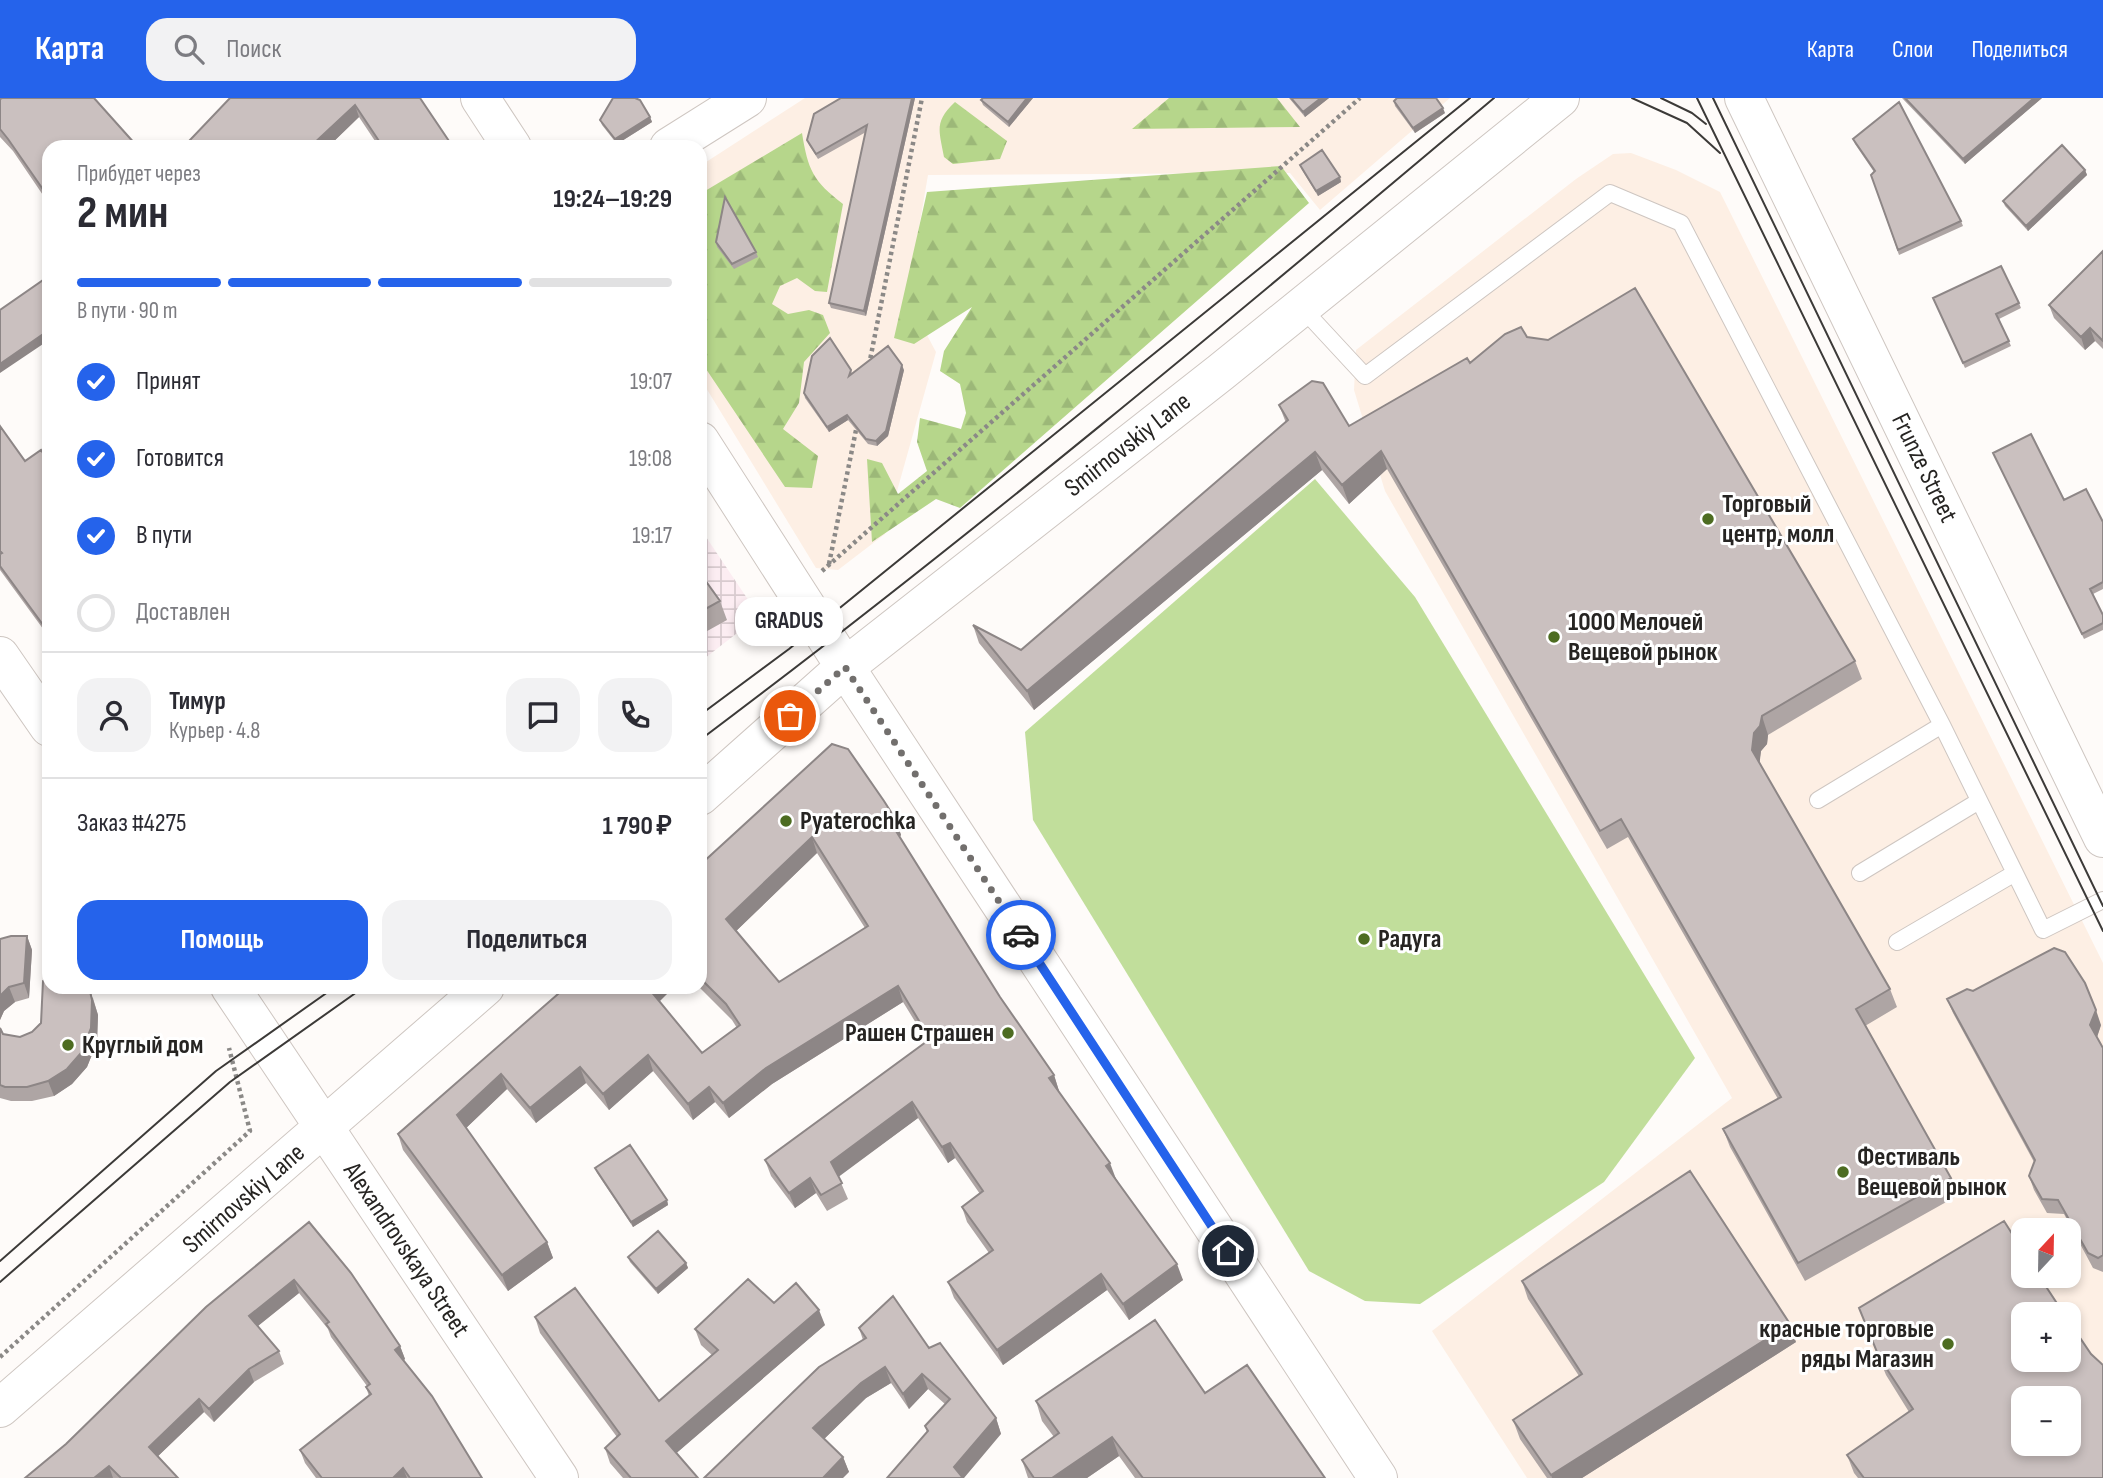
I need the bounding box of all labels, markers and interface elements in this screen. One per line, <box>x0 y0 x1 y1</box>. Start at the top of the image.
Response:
search box <box>146 18 636 81</box>
text: Карта <box>35 29 104 69</box>
icon: search <box>170 30 208 68</box>
text: Поиск <box>226 34 281 65</box>
text: Карта <box>1807 35 1854 64</box>
text: Слои <box>1892 35 1933 64</box>
text: Поделиться <box>1971 35 2068 64</box>
text: Прибудет через <box>77 160 201 188</box>
text: 19:24–19:29 <box>553 184 672 215</box>
text: 2 мин <box>77 186 168 241</box>
text: В пути · 90 m <box>77 297 178 325</box>
icon: check <box>77 363 115 401</box>
text: Принят <box>136 366 201 397</box>
text: 19:07 <box>630 368 672 396</box>
street label: Smirnovskiy Lane <box>1059 386 1197 504</box>
street label: Frunze Street <box>1884 408 1964 528</box>
icon: check <box>77 440 115 478</box>
text: Готовится <box>136 443 224 474</box>
text: 19:08 <box>629 445 672 473</box>
place label: Торговый центр, молл <box>1722 489 1834 550</box>
marker: Торговый центр, молл <box>1700 511 1716 527</box>
icon: check <box>77 517 115 555</box>
text: В пути <box>136 520 192 551</box>
text: 19:17 <box>632 522 672 550</box>
text: Доставлен <box>136 597 230 628</box>
callout: GRADUS <box>736 597 844 646</box>
text: GRADUS <box>755 607 823 635</box>
place label: 1000 Мелочей Вещевой рынок <box>1568 607 1717 668</box>
marker: 1000 Мелочей Вещевой рынок <box>1546 629 1562 645</box>
button: person <box>77 678 151 752</box>
button: chat <box>506 678 580 752</box>
button: phone <box>598 678 672 752</box>
text: Тимур <box>169 686 226 717</box>
pin <box>760 686 820 746</box>
icon: bag <box>771 697 809 735</box>
text: Курьер · 4.8 <box>169 717 260 745</box>
place label: Pyaterochka <box>800 806 916 837</box>
text: Заказ #4275 <box>77 808 186 839</box>
text: 1 790 ₽ <box>603 811 672 842</box>
marker: Pyaterochka <box>778 813 794 829</box>
button: Помощь <box>77 900 368 980</box>
button: Поделиться <box>382 900 672 980</box>
courier <box>986 900 1056 970</box>
icon: car <box>1002 916 1040 954</box>
place label: Радуга <box>1378 924 1441 955</box>
marker: Радуга <box>1356 931 1372 947</box>
place label: Рашен Страшен <box>845 1018 994 1049</box>
marker: Рашен Страшен <box>1000 1025 1016 1041</box>
place label: Круглый дом <box>82 1030 203 1061</box>
marker: Круглый дом <box>60 1037 76 1053</box>
street label: Smirnovskiy Lane <box>177 1138 311 1260</box>
place label: Фестиваль Вещевой рынок <box>1857 1142 2006 1203</box>
street label: Alexandrovskaya Street <box>336 1156 476 1343</box>
marker: Фестиваль Вещевой рынок <box>1835 1164 1851 1180</box>
north arrow <box>2011 1218 2081 1288</box>
map controls <box>2011 1218 2081 1456</box>
pin <box>1198 1221 1258 1281</box>
icon: home <box>1209 1232 1247 1270</box>
button: + <box>2011 1302 2081 1372</box>
place label: красные торговые ряды Магазин <box>1759 1314 1934 1375</box>
marker: красные торговые ряды Магазин <box>1940 1336 1956 1352</box>
button: − <box>2011 1386 2081 1456</box>

